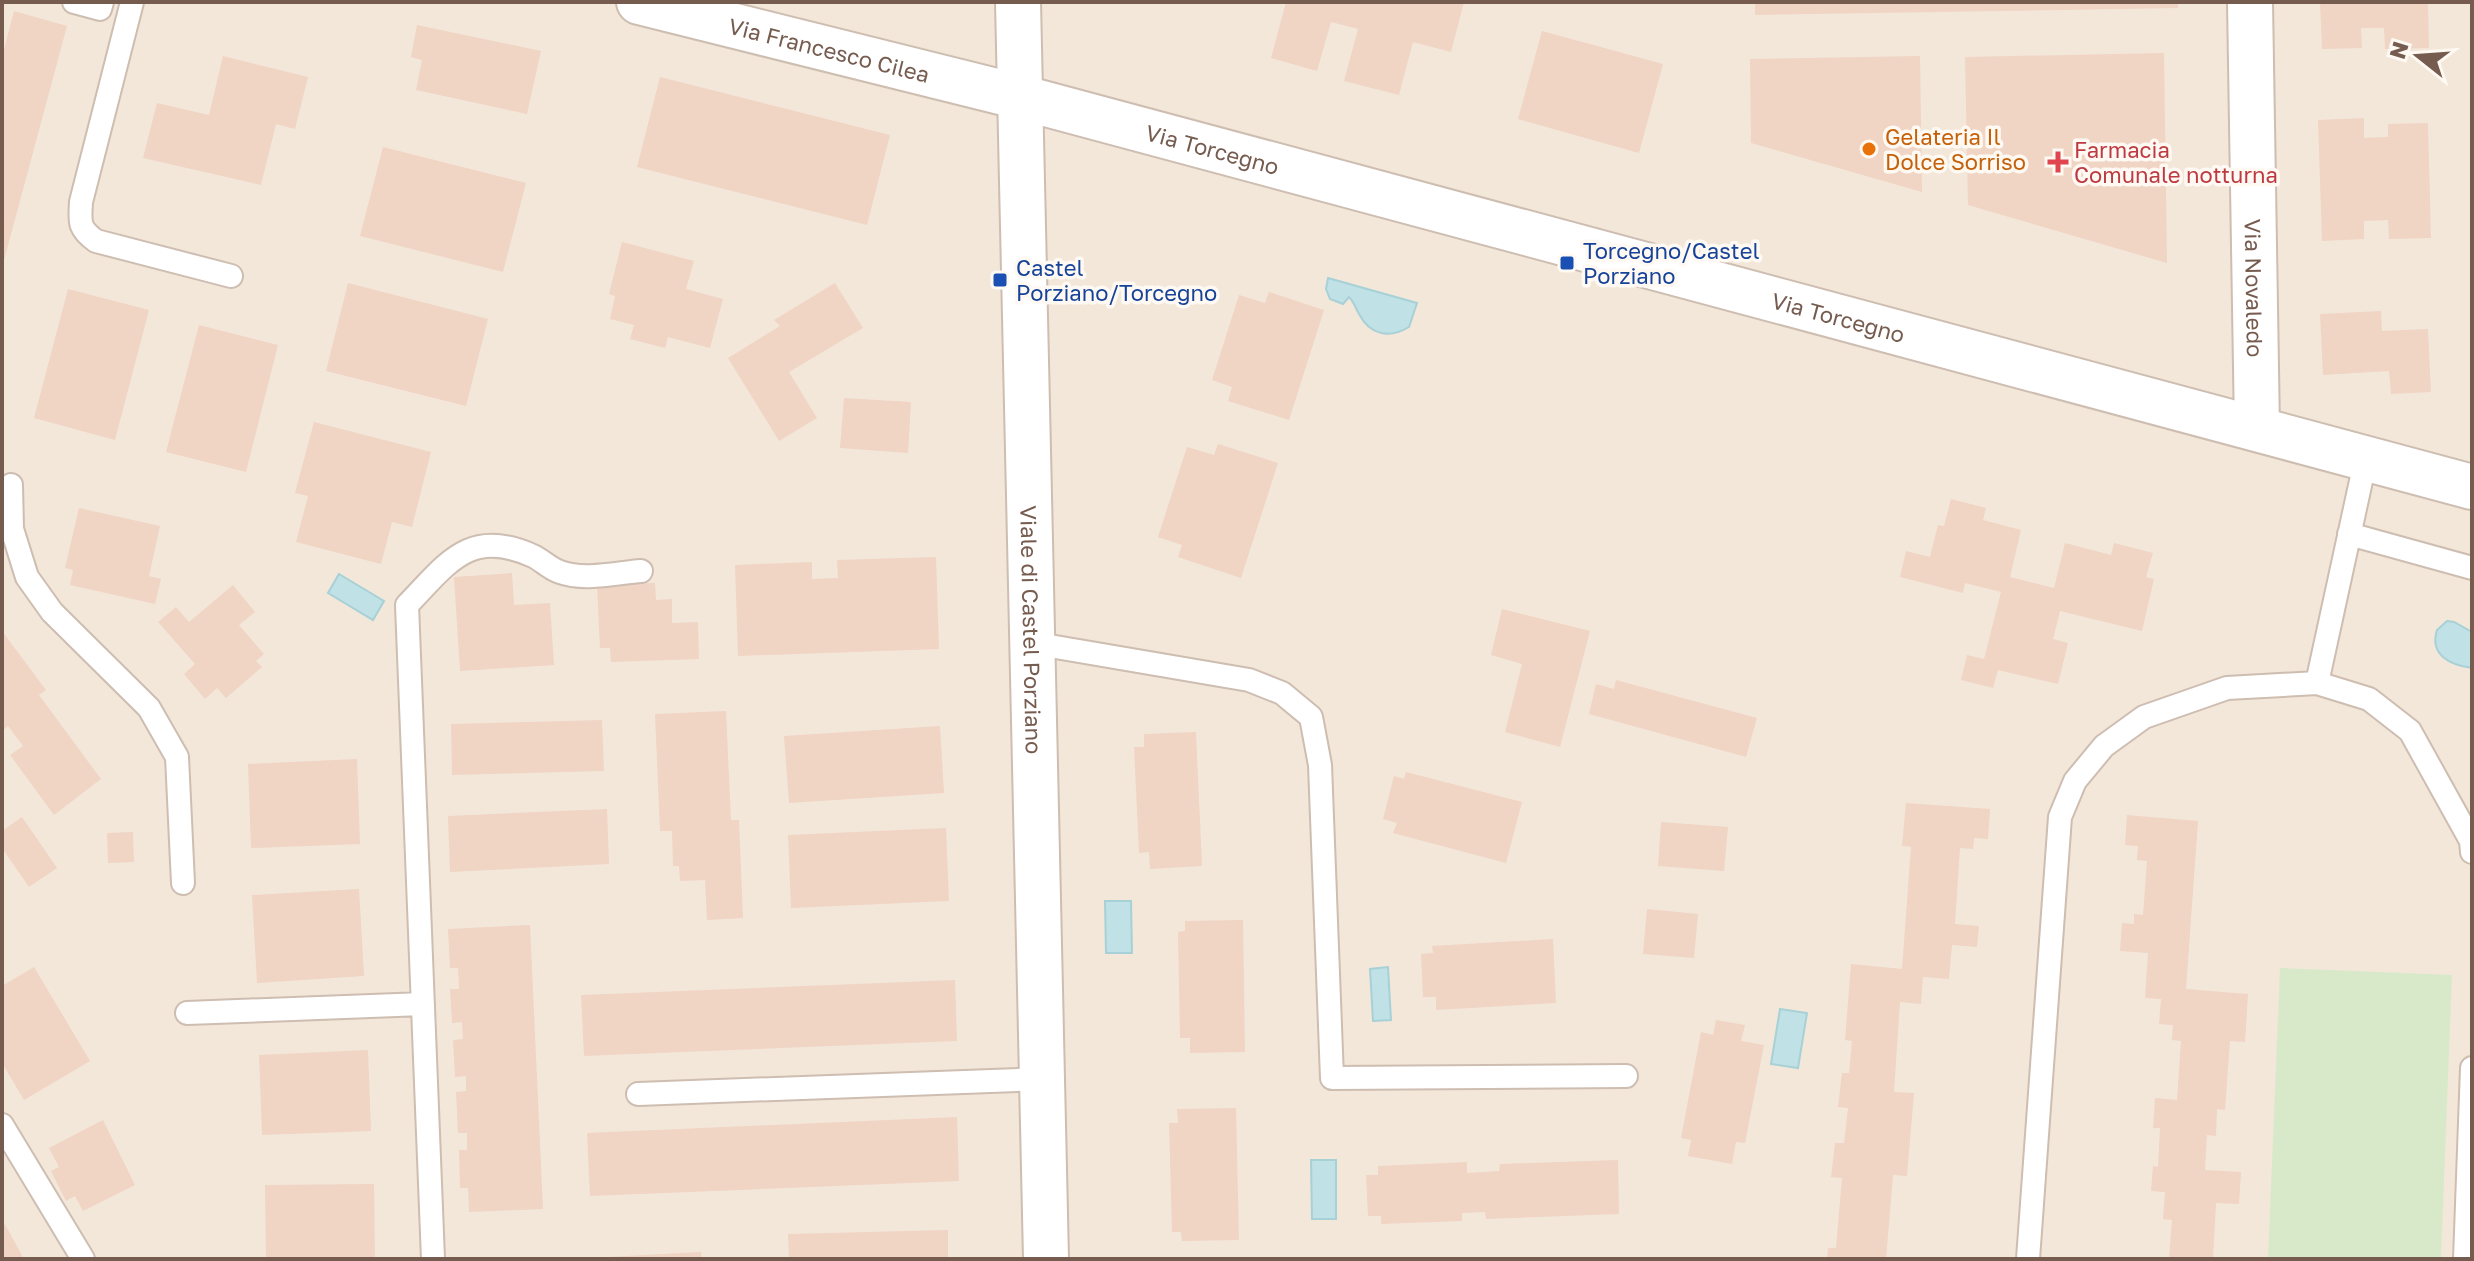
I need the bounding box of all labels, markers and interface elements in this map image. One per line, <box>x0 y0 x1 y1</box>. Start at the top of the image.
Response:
street label: Via Francesco Cilea <box>726 11 932 87</box>
north arrow <box>2378 16 2458 96</box>
text: N <box>2383 38 2414 62</box>
street label: Via Torcegno <box>1143 118 1282 180</box>
place label: Gelateria Il Dolce Sorriso <box>1885 123 2026 175</box>
place label: Farmacia Comunale notturna <box>2074 136 2278 188</box>
marker: Gelateria Il Dolce Sorriso <box>1860 140 1878 158</box>
marker: Farmacia Comunale notturna <box>2049 153 2067 171</box>
street label: Via Novaledo <box>2240 218 2269 357</box>
place label: Torcegno/Castel Porziano <box>1583 237 1759 289</box>
place label: Castel Porziano/Torcegno <box>1016 254 1217 306</box>
marker: Torcegno/Castel Porziano <box>1558 254 1576 272</box>
marker: Castel Porziano/Torcegno <box>991 271 1009 289</box>
street label: Via Torcegno <box>1769 286 1908 348</box>
street label: Viale di Castel Porziano <box>1016 505 1048 755</box>

